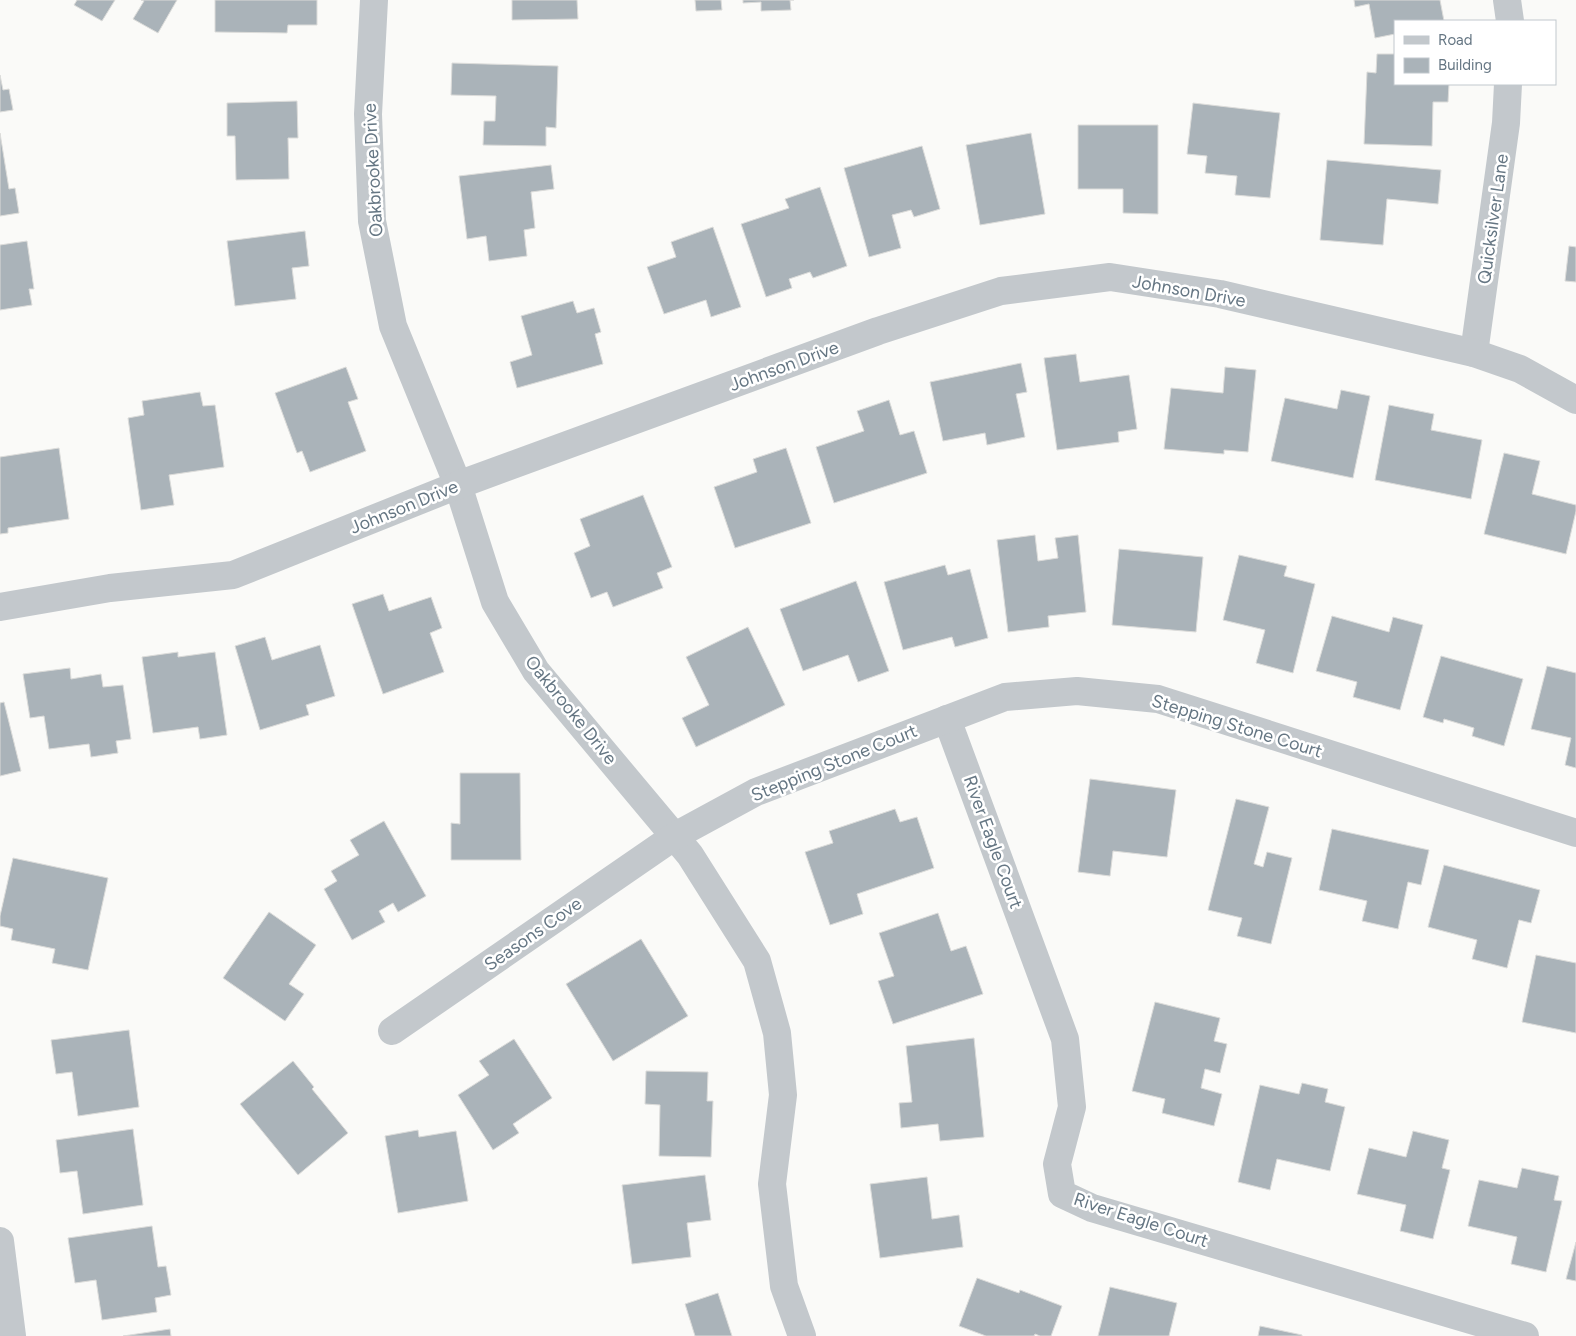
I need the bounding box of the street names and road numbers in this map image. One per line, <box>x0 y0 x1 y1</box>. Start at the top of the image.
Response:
street label: Oakbrooke Drive <box>359 102 387 237</box>
street label: Quicksilver Lane <box>1473 152 1513 285</box>
street label: Johnson Drive <box>1131 270 1248 312</box>
street label: Johnson Drive <box>726 336 842 396</box>
street label: Johnson Drive <box>347 475 461 539</box>
street label: Oakbrooke Drive <box>520 651 622 769</box>
street label: Stepping Stone Court <box>1149 690 1325 762</box>
street label: Stepping Stone Court <box>748 720 920 806</box>
street label: River Eagle Court <box>959 772 1027 912</box>
street label: Seasons Cove <box>480 892 586 976</box>
street label: River Eagle Court <box>1071 1188 1211 1252</box>

